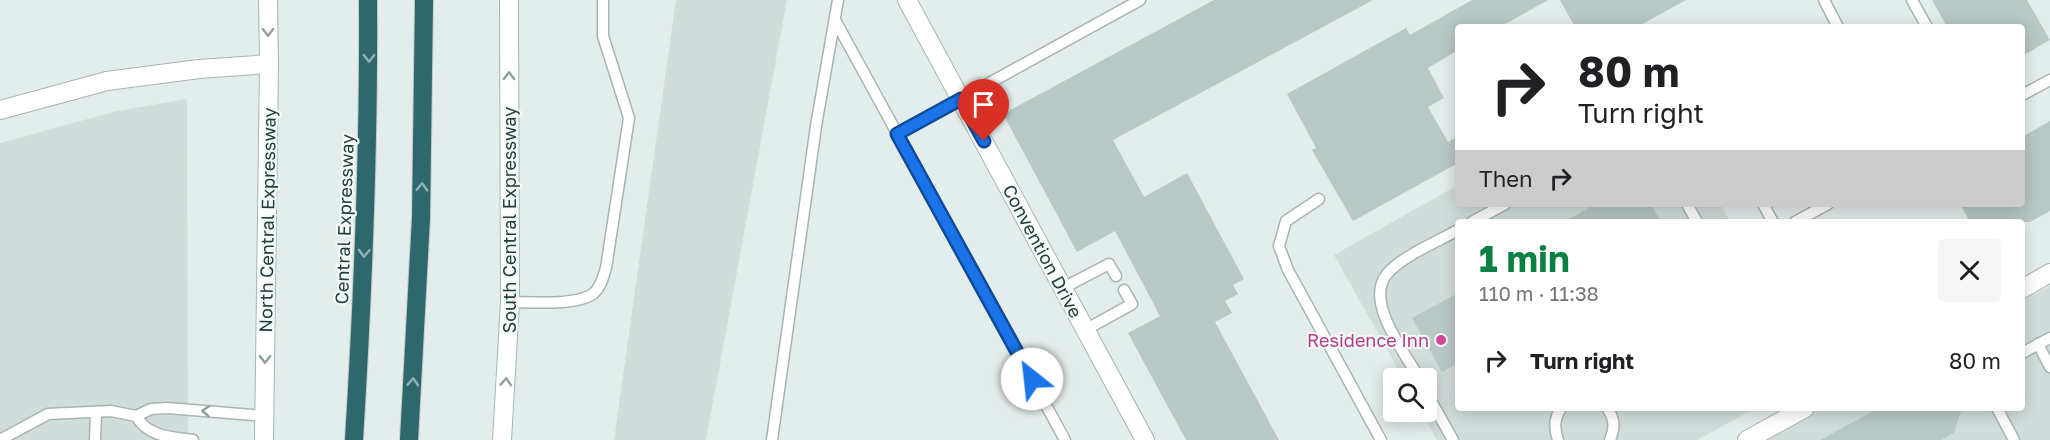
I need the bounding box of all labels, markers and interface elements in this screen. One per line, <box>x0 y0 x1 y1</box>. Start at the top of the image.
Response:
one-way arrow <box>262 28 275 37</box>
text: 80 m <box>1578 46 1679 96</box>
icon: right <box>1479 48 1557 126</box>
one-way arrow <box>363 54 375 63</box>
one-way arrow <box>503 71 515 80</box>
pin <box>958 79 1009 141</box>
icon: arrive <box>967 88 1000 121</box>
text: Turn right <box>1578 97 1704 129</box>
street label: North Central Expressway <box>254 107 280 333</box>
street label: South Central Expressway <box>498 107 520 333</box>
street label: Central Expressway <box>330 133 358 305</box>
icon: right <box>1544 162 1577 195</box>
text: Then <box>1479 165 1532 192</box>
street label: Convention Drive <box>999 181 1087 321</box>
one-way arrow <box>416 182 428 191</box>
text: 1 min <box>1479 237 1570 280</box>
button: close <box>1938 239 2001 302</box>
one-way arrow <box>357 249 370 258</box>
text: 110 m · 11:38 <box>1479 281 1599 305</box>
place label: Residence Inn <box>1307 329 1429 351</box>
marker: Residence Inn <box>1434 333 1448 347</box>
icon: right <box>1479 344 1512 377</box>
position arrow <box>1000 347 1064 411</box>
text: Turn right <box>1530 347 1634 374</box>
text: 80 m <box>1949 347 2001 374</box>
one-way arrow <box>259 354 271 363</box>
map controls <box>1383 368 1437 422</box>
button: search <box>1383 368 1437 422</box>
one-way arrow <box>406 377 419 386</box>
one-way arrow <box>499 377 512 386</box>
one-way arrow <box>201 405 210 418</box>

